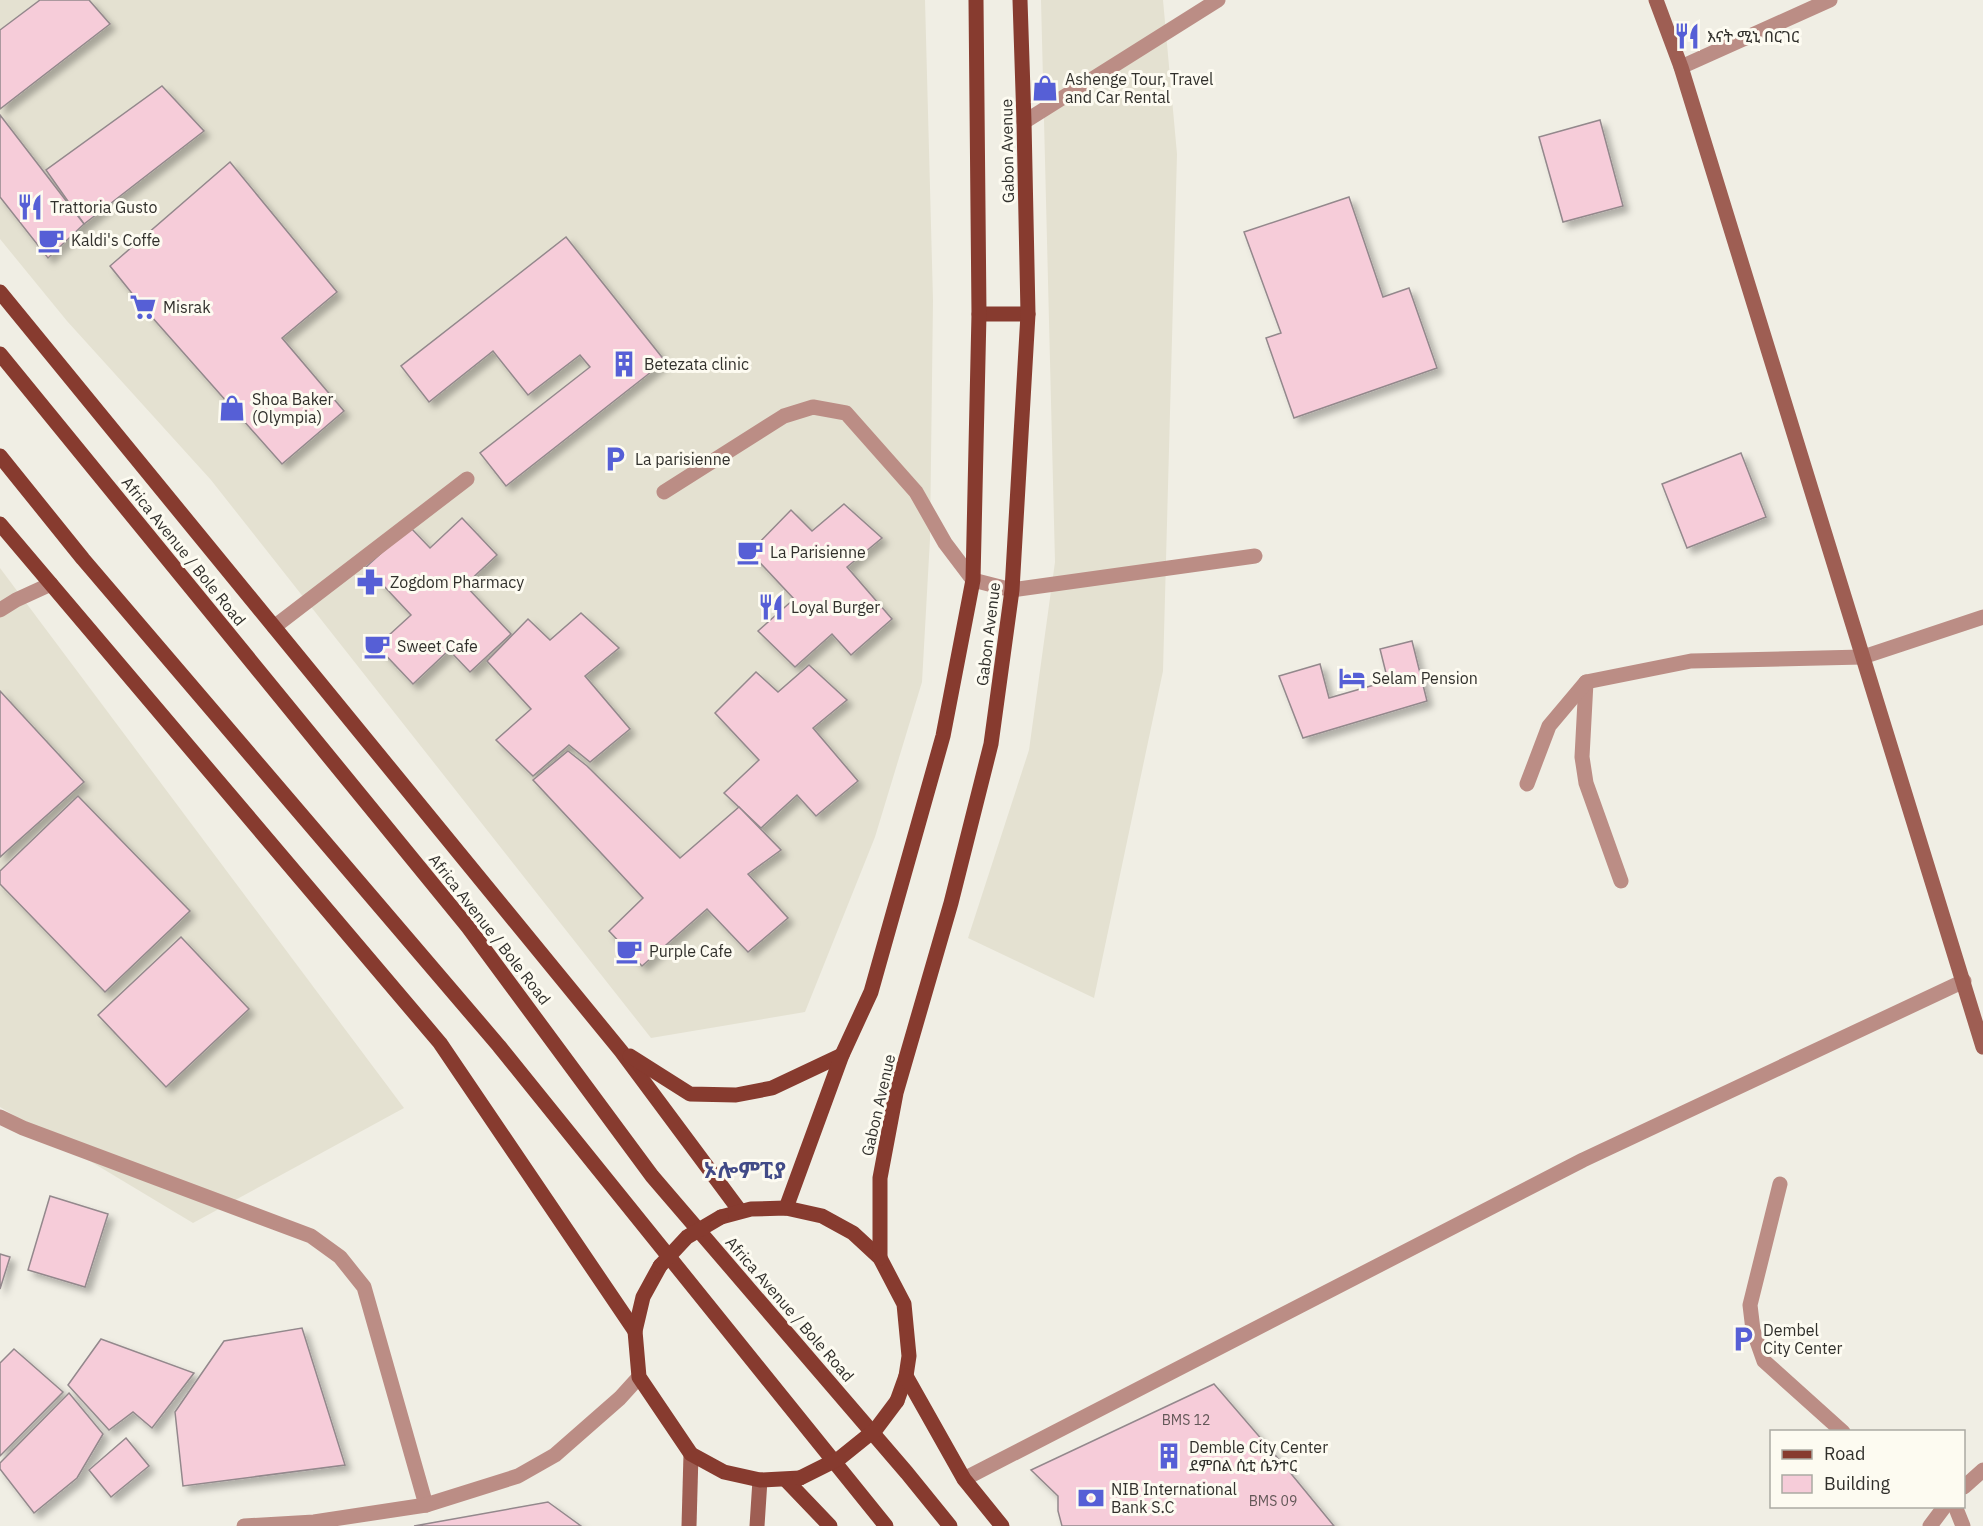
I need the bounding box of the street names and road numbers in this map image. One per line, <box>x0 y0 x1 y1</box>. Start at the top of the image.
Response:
street label: Gabon Avenue <box>996 99 1018 203</box>
street label: Africa Avenue / Bole Road <box>118 472 250 630</box>
street label: Gabon Avenue <box>972 581 1004 687</box>
street label: Africa Avenue / Bole Road <box>425 850 555 1008</box>
street label: Gabon Avenue <box>857 1052 900 1158</box>
street label: Africa Avenue / Bole Road <box>721 1232 859 1386</box>

